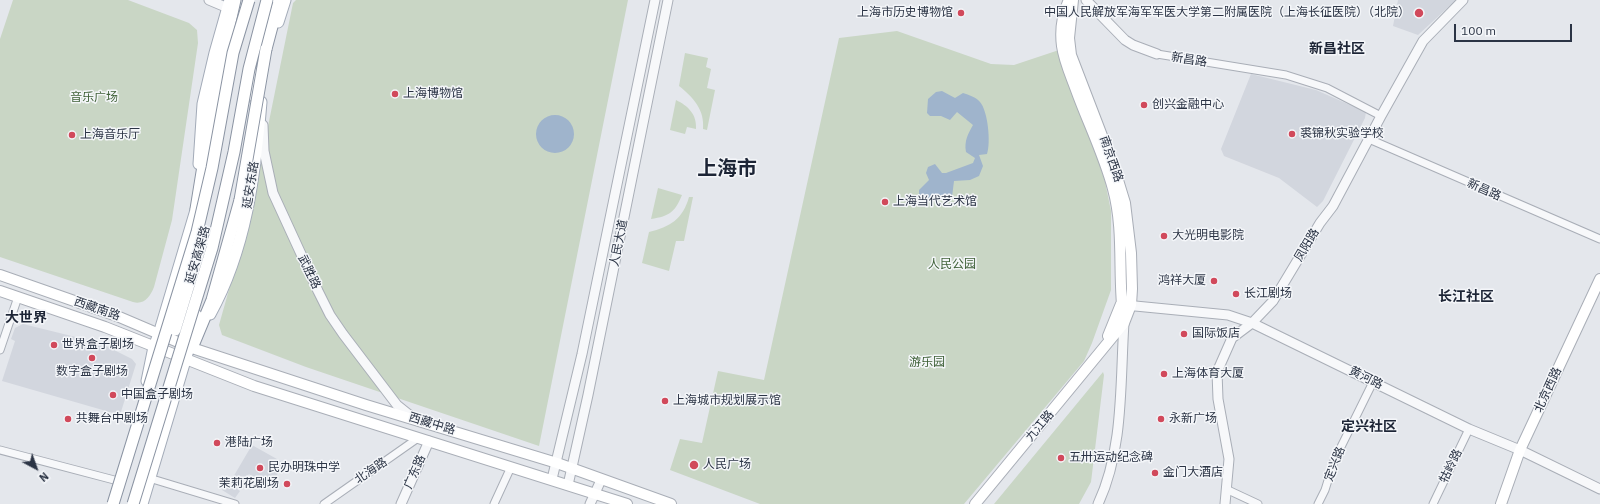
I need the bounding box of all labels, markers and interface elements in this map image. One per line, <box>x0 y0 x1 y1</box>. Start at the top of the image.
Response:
place label: 上海市历史博物馆 <box>857 6 953 20</box>
place label: 中国人民解放军海军军医大学第二附属医院（上海长征医院）（北院） <box>1044 6 1410 20</box>
marker: 中国人民解放军海军军医大学第二附属医院（上海长征医院）（北院） <box>1413 7 1425 19</box>
marker: 上海市历史博物馆 <box>956 8 966 18</box>
scale bar <box>1456 16 1574 42</box>
text: 100 m <box>1461 23 1496 38</box>
district label: 新昌社区 <box>1309 41 1365 57</box>
street label: 新昌路 <box>1170 50 1208 70</box>
place label: 上海博物馆 <box>403 87 463 101</box>
marker: 上海博物馆 <box>390 89 400 99</box>
park label: 音乐广场 <box>70 91 118 105</box>
place label: 创兴金融中心 <box>1152 98 1224 112</box>
marker: 创兴金融中心 <box>1139 100 1149 110</box>
place label: 裘锦秋实验学校 <box>1300 127 1384 141</box>
place label: 上海音乐厅 <box>80 128 140 142</box>
marker: 裘锦秋实验学校 <box>1287 129 1297 139</box>
marker: 上海音乐厅 <box>67 130 77 140</box>
street label: 南京西路 <box>1096 134 1126 184</box>
district label: 上海市 <box>697 157 757 181</box>
street label: 延安东路 <box>240 160 262 210</box>
street label: 新昌路 <box>1465 176 1503 204</box>
place label: 上海当代艺术馆 <box>893 195 977 209</box>
marker: 上海当代艺术馆 <box>880 197 890 207</box>
street label: 人民大道 <box>607 218 631 268</box>
street label: 延安高架路 <box>183 224 213 286</box>
street label: 凤阳路 <box>1292 226 1322 264</box>
place label: 大光明电影院 <box>1172 229 1244 243</box>
marker: 大光明电影院 <box>1159 231 1169 241</box>
street label: 武胜路 <box>295 253 323 291</box>
park label: 人民公园 <box>928 258 976 272</box>
place label: 鸿祥大厦 <box>1158 274 1206 288</box>
marker: 鸿祥大厦 <box>1209 276 1219 286</box>
place label: 长江剧场 <box>1244 287 1292 301</box>
marker: 长江剧场 <box>1231 289 1241 299</box>
district label: 长江社区 <box>1438 289 1494 305</box>
street label: 西藏南路 <box>72 294 122 324</box>
district label: 大世界 <box>5 310 47 326</box>
place label: 国际饭店 <box>1192 327 1240 341</box>
marker: 国际饭店 <box>1179 329 1189 339</box>
place label: 世界盒子剧场 <box>62 338 134 352</box>
marker: 世界盒子剧场 <box>49 340 59 350</box>
marker: 数字盒子剧场 <box>87 353 97 363</box>
park label: 游乐园 <box>909 356 945 370</box>
street label: 黄河路 <box>1347 364 1385 392</box>
place label: 数字盒子剧场 <box>56 365 128 379</box>
street label: 北京西路 <box>1531 365 1565 415</box>
place label: 上海体育大厦 <box>1172 367 1244 381</box>
marker: 上海体育大厦 <box>1159 369 1169 379</box>
place label: 中国盒子剧场 <box>121 388 193 402</box>
marker: 中国盒子剧场 <box>108 390 118 400</box>
place label: 上海城市规划展示馆 <box>673 394 781 408</box>
marker: 上海城市规划展示馆 <box>660 396 670 406</box>
street label: 九江路 <box>1023 408 1057 444</box>
street label: 西藏中路 <box>407 410 457 438</box>
place label: 共舞台中剧场 <box>76 412 148 426</box>
place label: 永新广场 <box>1169 412 1217 426</box>
marker: 共舞台中剧场 <box>63 414 73 424</box>
marker: 永新广场 <box>1156 414 1166 424</box>
district label: 定兴社区 <box>1341 419 1397 435</box>
place label: 港陆广场 <box>225 436 273 450</box>
marker: 港陆广场 <box>212 438 222 448</box>
street label: 定兴路 <box>1322 445 1348 483</box>
street label: 牯岭路 <box>1437 447 1465 485</box>
north arrow <box>16 448 56 488</box>
place label: 五卅运动纪念碑 <box>1069 451 1153 465</box>
street label: 广东路 <box>401 453 429 491</box>
marker: 五卅运动纪念碑 <box>1056 453 1066 463</box>
street label: 北海路 <box>352 455 390 487</box>
place label: 人民广场 <box>703 458 751 472</box>
marker: 人民广场 <box>688 459 700 471</box>
place label: 民办明珠中学 <box>268 461 340 475</box>
marker: 民办明珠中学 <box>255 463 265 473</box>
place label: 金门大酒店 <box>1163 466 1223 480</box>
marker: 金门大酒店 <box>1150 468 1160 478</box>
text: N <box>36 469 51 485</box>
place label: 茉莉花剧场 <box>219 477 279 491</box>
marker: 茉莉花剧场 <box>282 479 292 489</box>

